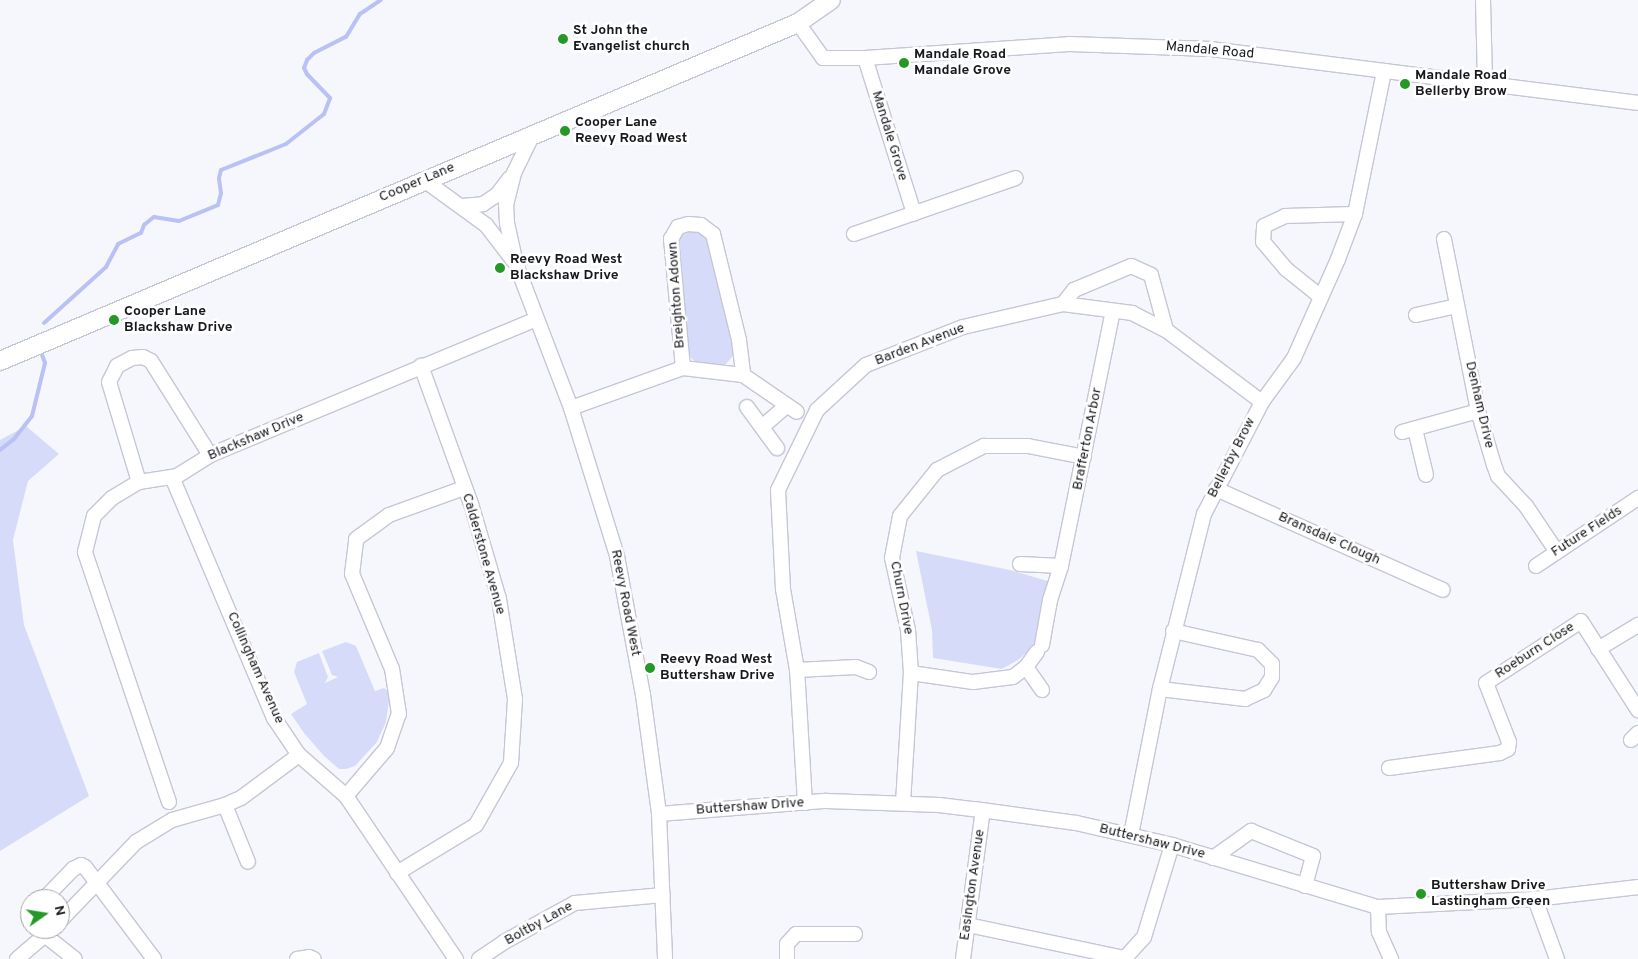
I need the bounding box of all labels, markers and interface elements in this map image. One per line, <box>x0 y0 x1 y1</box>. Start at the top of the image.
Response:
place label: St John the Evangelist church <box>573 23 690 56</box>
marker: St John the Evangelist church <box>557 33 569 45</box>
street label: Mandale Road <box>1165 39 1255 63</box>
place label: Mandale Road Mandale Grove <box>914 47 1011 80</box>
marker: Mandale Road Mandale Grove <box>898 57 910 69</box>
place label: Mandale Road Bellerby Brow <box>1415 68 1507 100</box>
marker: Mandale Road Bellerby Brow <box>1399 78 1411 90</box>
street label: Mandale Grove <box>867 89 911 183</box>
place label: Cooper Lane Reevy Road West <box>575 115 687 148</box>
marker: Cooper Lane Reevy Road West <box>559 125 571 137</box>
street label: Cooper Lane <box>377 160 457 206</box>
street label: Breighton Adown <box>665 241 689 349</box>
place label: Reevy Road West Blackshaw Drive <box>510 252 622 284</box>
marker: Reevy Road West Blackshaw Drive <box>494 262 506 274</box>
place label: Cooper Lane Blackshaw Drive <box>124 304 233 336</box>
marker: Cooper Lane Blackshaw Drive <box>108 314 120 326</box>
street label: Barden Avenue <box>872 320 968 370</box>
street label: Denham Drive <box>1461 360 1497 450</box>
street label: Brafferton Arbor <box>1070 386 1106 492</box>
street label: Blackshaw Drive <box>205 409 307 465</box>
street label: Bellerby Brow <box>1205 415 1259 501</box>
street label: Calderstone Avenue <box>458 491 508 617</box>
street label: Future Fields <box>1548 503 1626 561</box>
street label: Bransdale Clough <box>1275 509 1383 569</box>
street label: Reevy Road West <box>606 548 644 658</box>
street label: Churn Drive <box>886 560 916 636</box>
street label: Collingham Avenue <box>223 609 287 727</box>
street label: Roeburn Close <box>1492 619 1578 683</box>
place label: Reevy Road West Buttershaw Drive <box>660 652 775 684</box>
marker: Reevy Road West Buttershaw Drive <box>644 662 656 674</box>
street label: Buttershaw Drive <box>695 795 805 819</box>
street label: Buttershaw Drive <box>1097 821 1207 863</box>
street label: Easington Avenue <box>957 828 989 942</box>
place label: Buttershaw Drive Lastingham Green <box>1431 878 1550 910</box>
marker: Buttershaw Drive Lastingham Green <box>1415 888 1427 900</box>
north arrow <box>20 889 70 939</box>
street label: Boltby Lane <box>502 898 576 950</box>
text: N <box>50 904 69 918</box>

